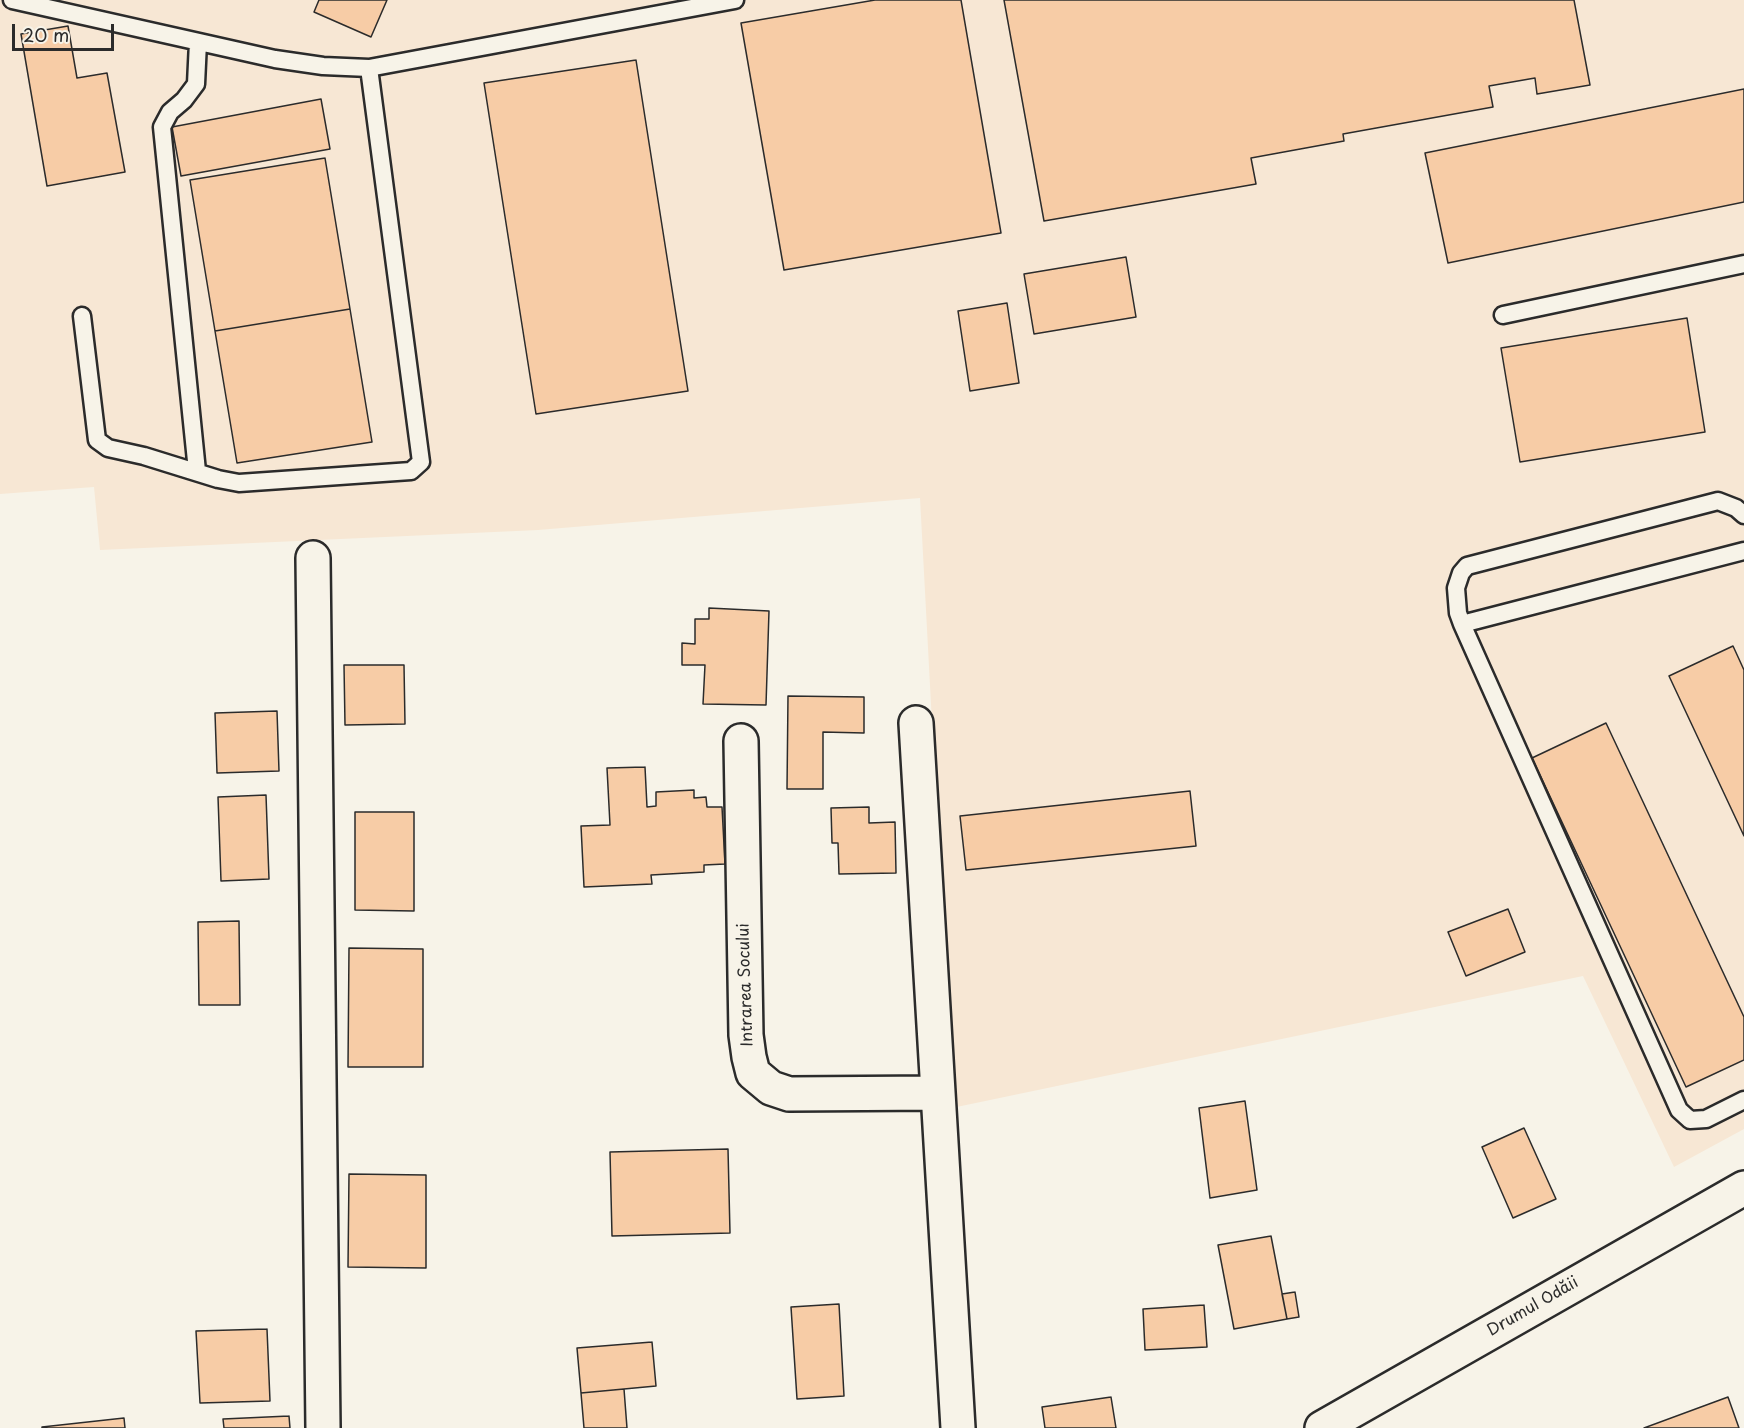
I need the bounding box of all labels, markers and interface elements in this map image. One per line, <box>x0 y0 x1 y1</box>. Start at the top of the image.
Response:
scale bar <box>15 12 117 50</box>
text: 20 m <box>23 21 69 48</box>
street label: Intrarea Socului <box>734 923 758 1047</box>
street label: Drumul Odăii <box>1484 1273 1582 1341</box>

